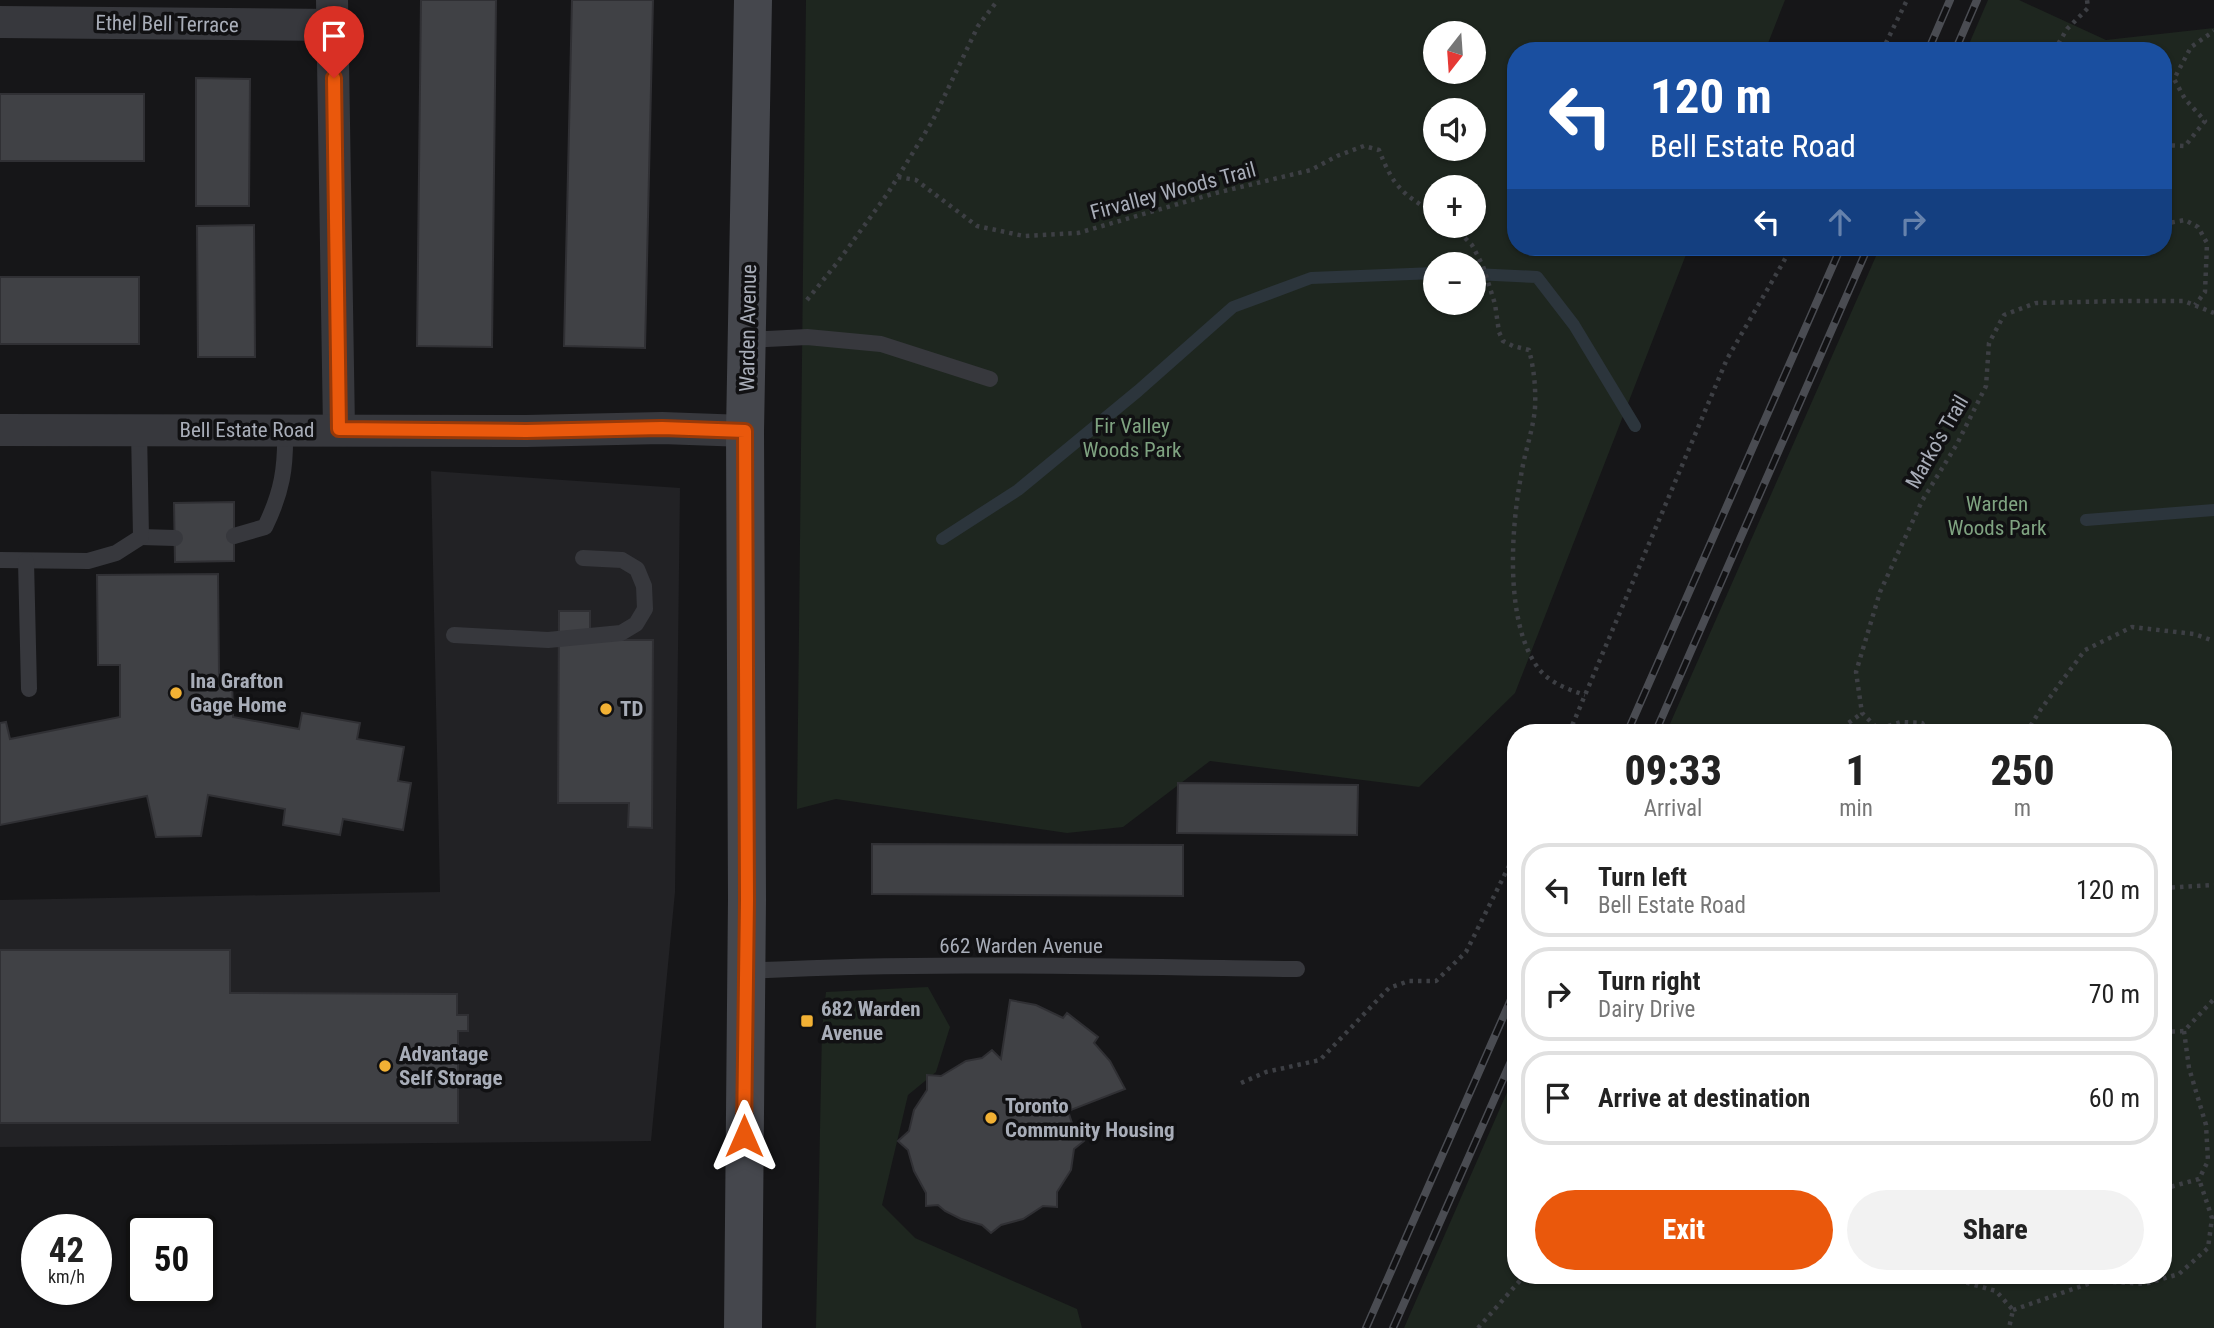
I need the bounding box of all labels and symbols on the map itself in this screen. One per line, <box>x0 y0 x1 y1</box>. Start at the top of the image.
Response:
pin <box>304 6 364 78</box>
street label: Ethel Bell Terrace <box>95 11 239 37</box>
north arrow <box>1423 21 1486 84</box>
street label: Firvalley Woods Trail <box>1088 157 1258 225</box>
street label: Warden Avenue <box>735 264 761 392</box>
street label: Marko's Trail <box>1901 391 1973 493</box>
park label: Fir Valley Woods Park <box>1082 414 1182 462</box>
street label: Bell Estate Road <box>179 418 315 442</box>
park label: Warden Woods Park <box>1947 492 2047 540</box>
place label: Ina Grafton Gage Home <box>190 669 287 717</box>
marker: Ina Grafton Gage Home <box>168 685 184 701</box>
place label: TD <box>620 697 643 721</box>
marker: TD <box>598 701 614 717</box>
street label: 662 Warden Avenue <box>939 934 1103 958</box>
place label: 682 Warden Avenue <box>821 997 921 1045</box>
marker: 682 Warden Avenue <box>799 1013 815 1029</box>
place label: Advantage Self Storage <box>399 1042 502 1090</box>
marker: Advantage Self Storage <box>377 1058 393 1074</box>
place label: Toronto Community Housing <box>1005 1094 1175 1142</box>
position arrow <box>707 1099 781 1173</box>
marker: Toronto Community Housing <box>983 1110 999 1126</box>
speed limit sign: 50 <box>126 1214 217 1305</box>

